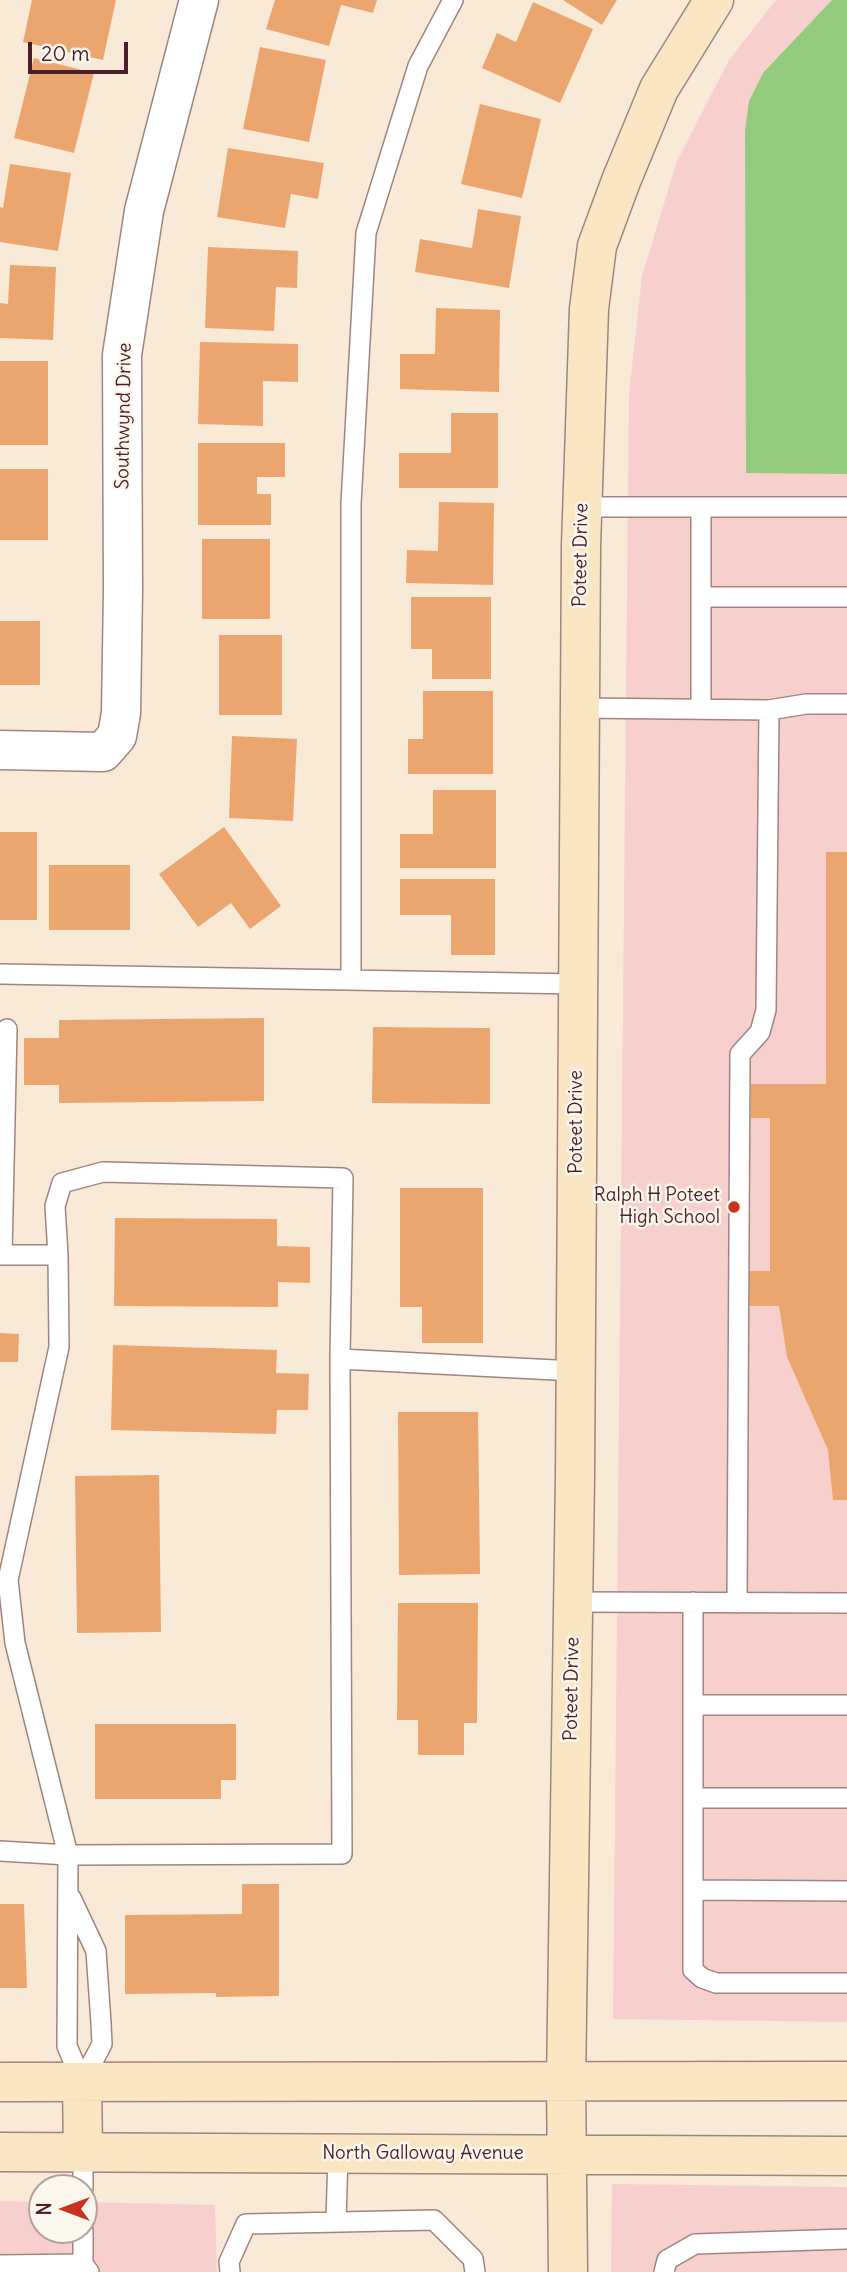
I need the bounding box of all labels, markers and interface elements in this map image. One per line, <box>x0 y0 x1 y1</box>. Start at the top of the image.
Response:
scale bar <box>32 28 131 72</box>
text: 20 m <box>41 40 90 67</box>
street label: Southwynd Drive <box>111 342 137 490</box>
street label: Poteet Drive <box>569 503 593 607</box>
street label: Poteet Drive <box>566 1070 588 1174</box>
place label: Ralph H Poteet High School <box>594 1185 720 1229</box>
marker: Ralph H Poteet High School <box>726 1199 742 1215</box>
street label: Poteet Drive <box>560 1637 584 1741</box>
street label: North Galloway Avenue <box>322 2143 524 2165</box>
north arrow <box>28 2174 98 2244</box>
text: N <box>32 2202 56 2216</box>

